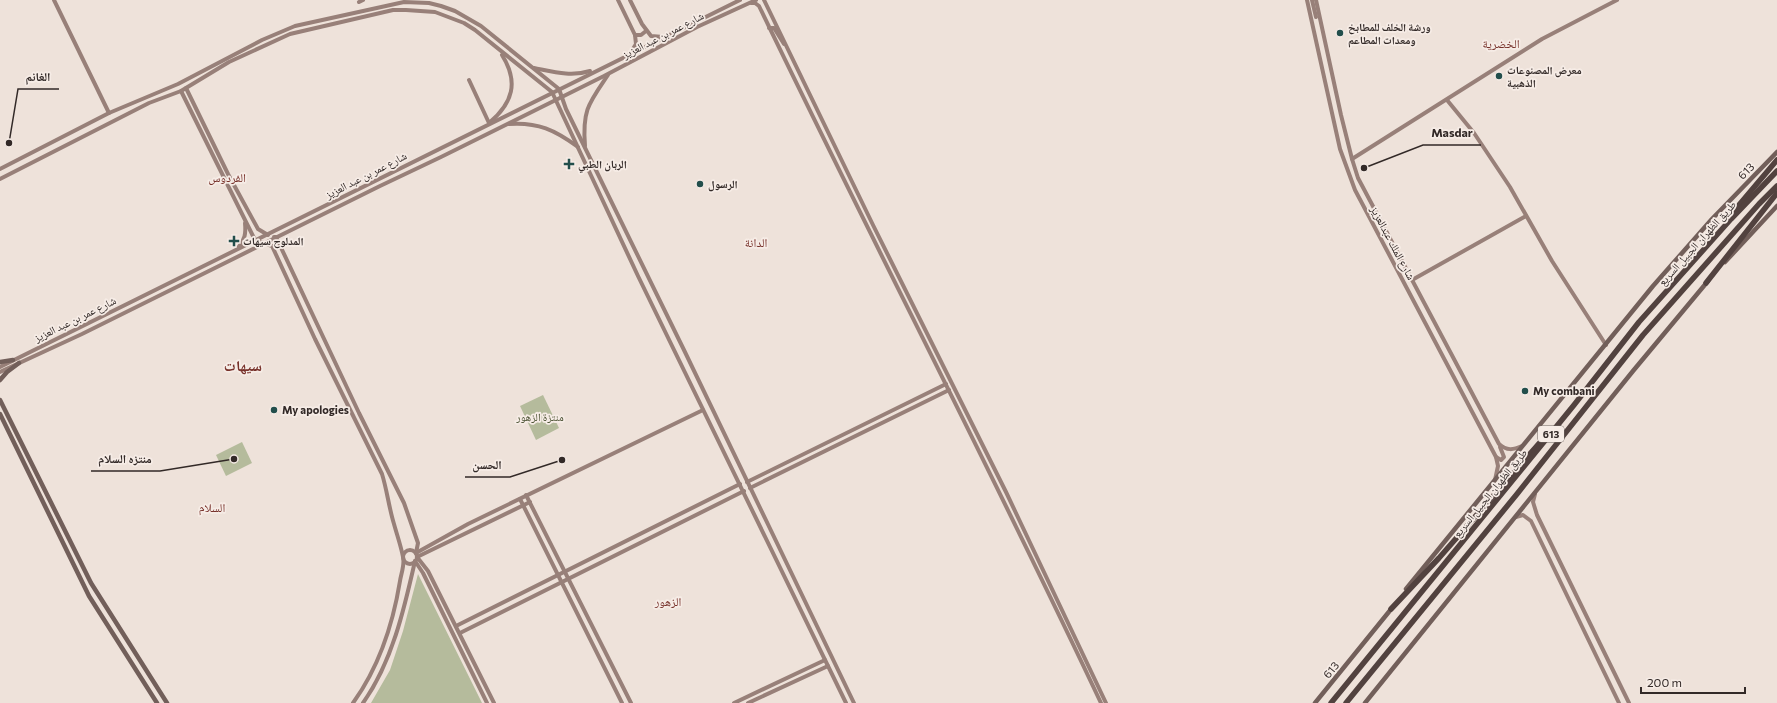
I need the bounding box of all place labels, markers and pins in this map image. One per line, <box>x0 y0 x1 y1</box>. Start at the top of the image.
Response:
place label: ورشة الخلف للمطابخ ومعدات المطاعم <box>1348 20 1431 48</box>
marker: ورشة الخلف للمطابخ ومعدات المطاعم <box>1335 28 1345 38</box>
place label: معرض المصنوعات الذهبية <box>1507 63 1582 90</box>
callout: الغانم <box>18 65 59 89</box>
marker: معرض المصنوعات الذهبية <box>1494 71 1504 81</box>
callout: Masdar <box>1423 121 1481 145</box>
place label: الربان الطبي <box>578 157 627 173</box>
marker: الربان الطبي <box>563 158 575 170</box>
place label: الرسول <box>708 177 738 192</box>
marker: الرسول <box>695 179 705 189</box>
place label: المدلوح سيهات <box>243 234 304 249</box>
marker: المدلوح سيهات <box>228 235 240 247</box>
place label: My combani <box>1533 384 1595 397</box>
marker: My combani <box>1520 386 1530 396</box>
place label: My apologies <box>282 403 349 416</box>
marker: My apologies <box>269 405 279 415</box>
callout: منتزه السلام <box>91 447 160 471</box>
callout: الحسن <box>465 453 510 477</box>

